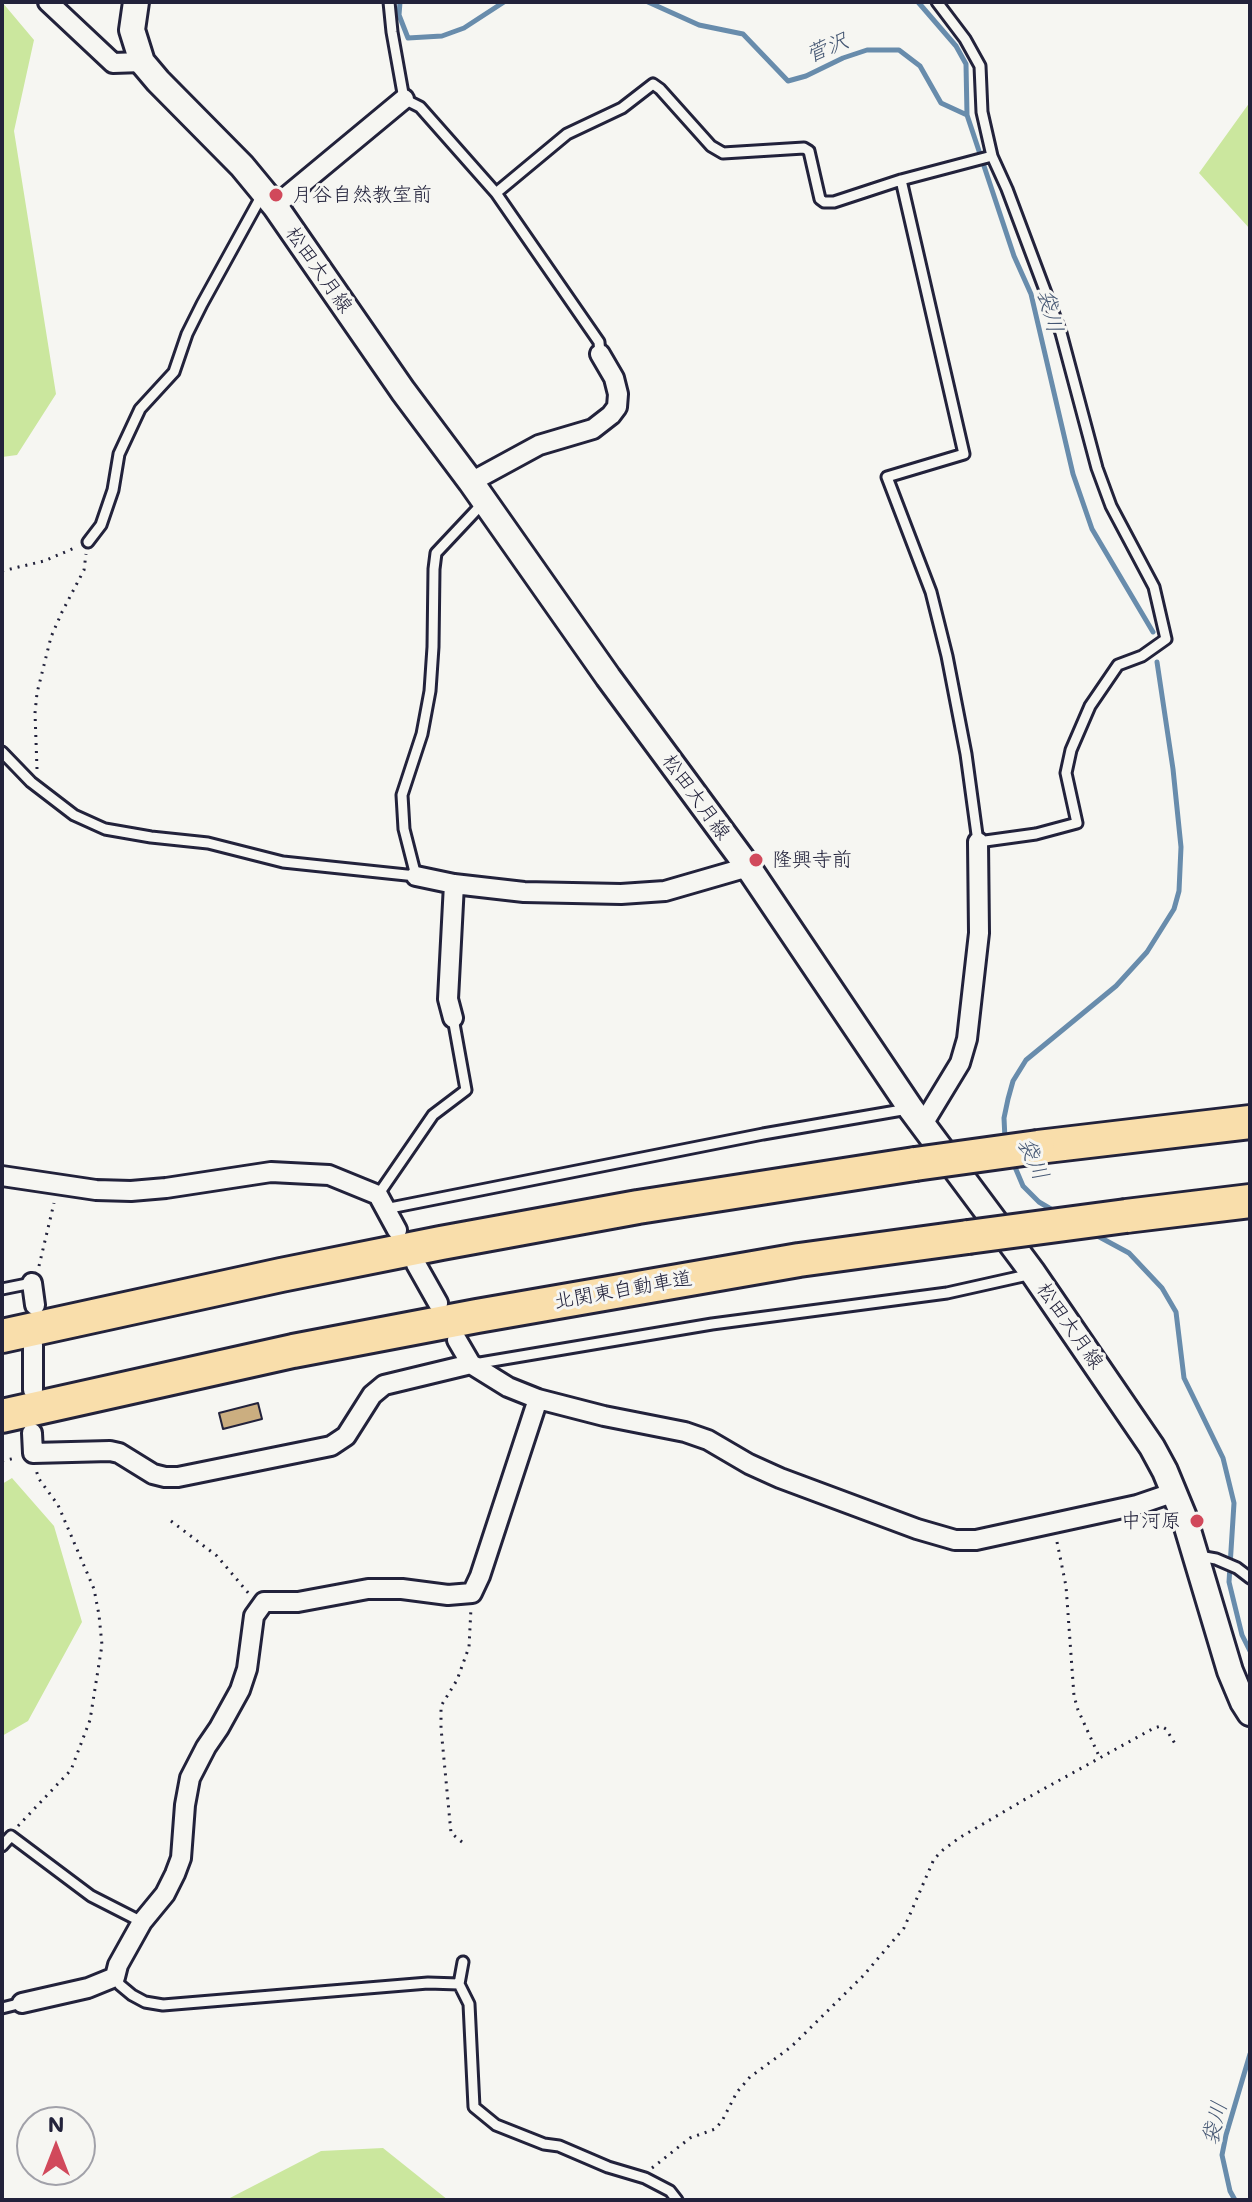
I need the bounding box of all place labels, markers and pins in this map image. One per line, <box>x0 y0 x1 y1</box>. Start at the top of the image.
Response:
place label: 月谷自然教室前 <box>292 183 432 207</box>
marker: 月谷自然教室前 <box>267 186 285 204</box>
place label: 隆興寺前 <box>772 848 852 872</box>
marker: 隆興寺前 <box>747 851 765 869</box>
place label: 中河原 <box>1121 1509 1181 1533</box>
marker: 中河原 <box>1188 1512 1206 1530</box>

